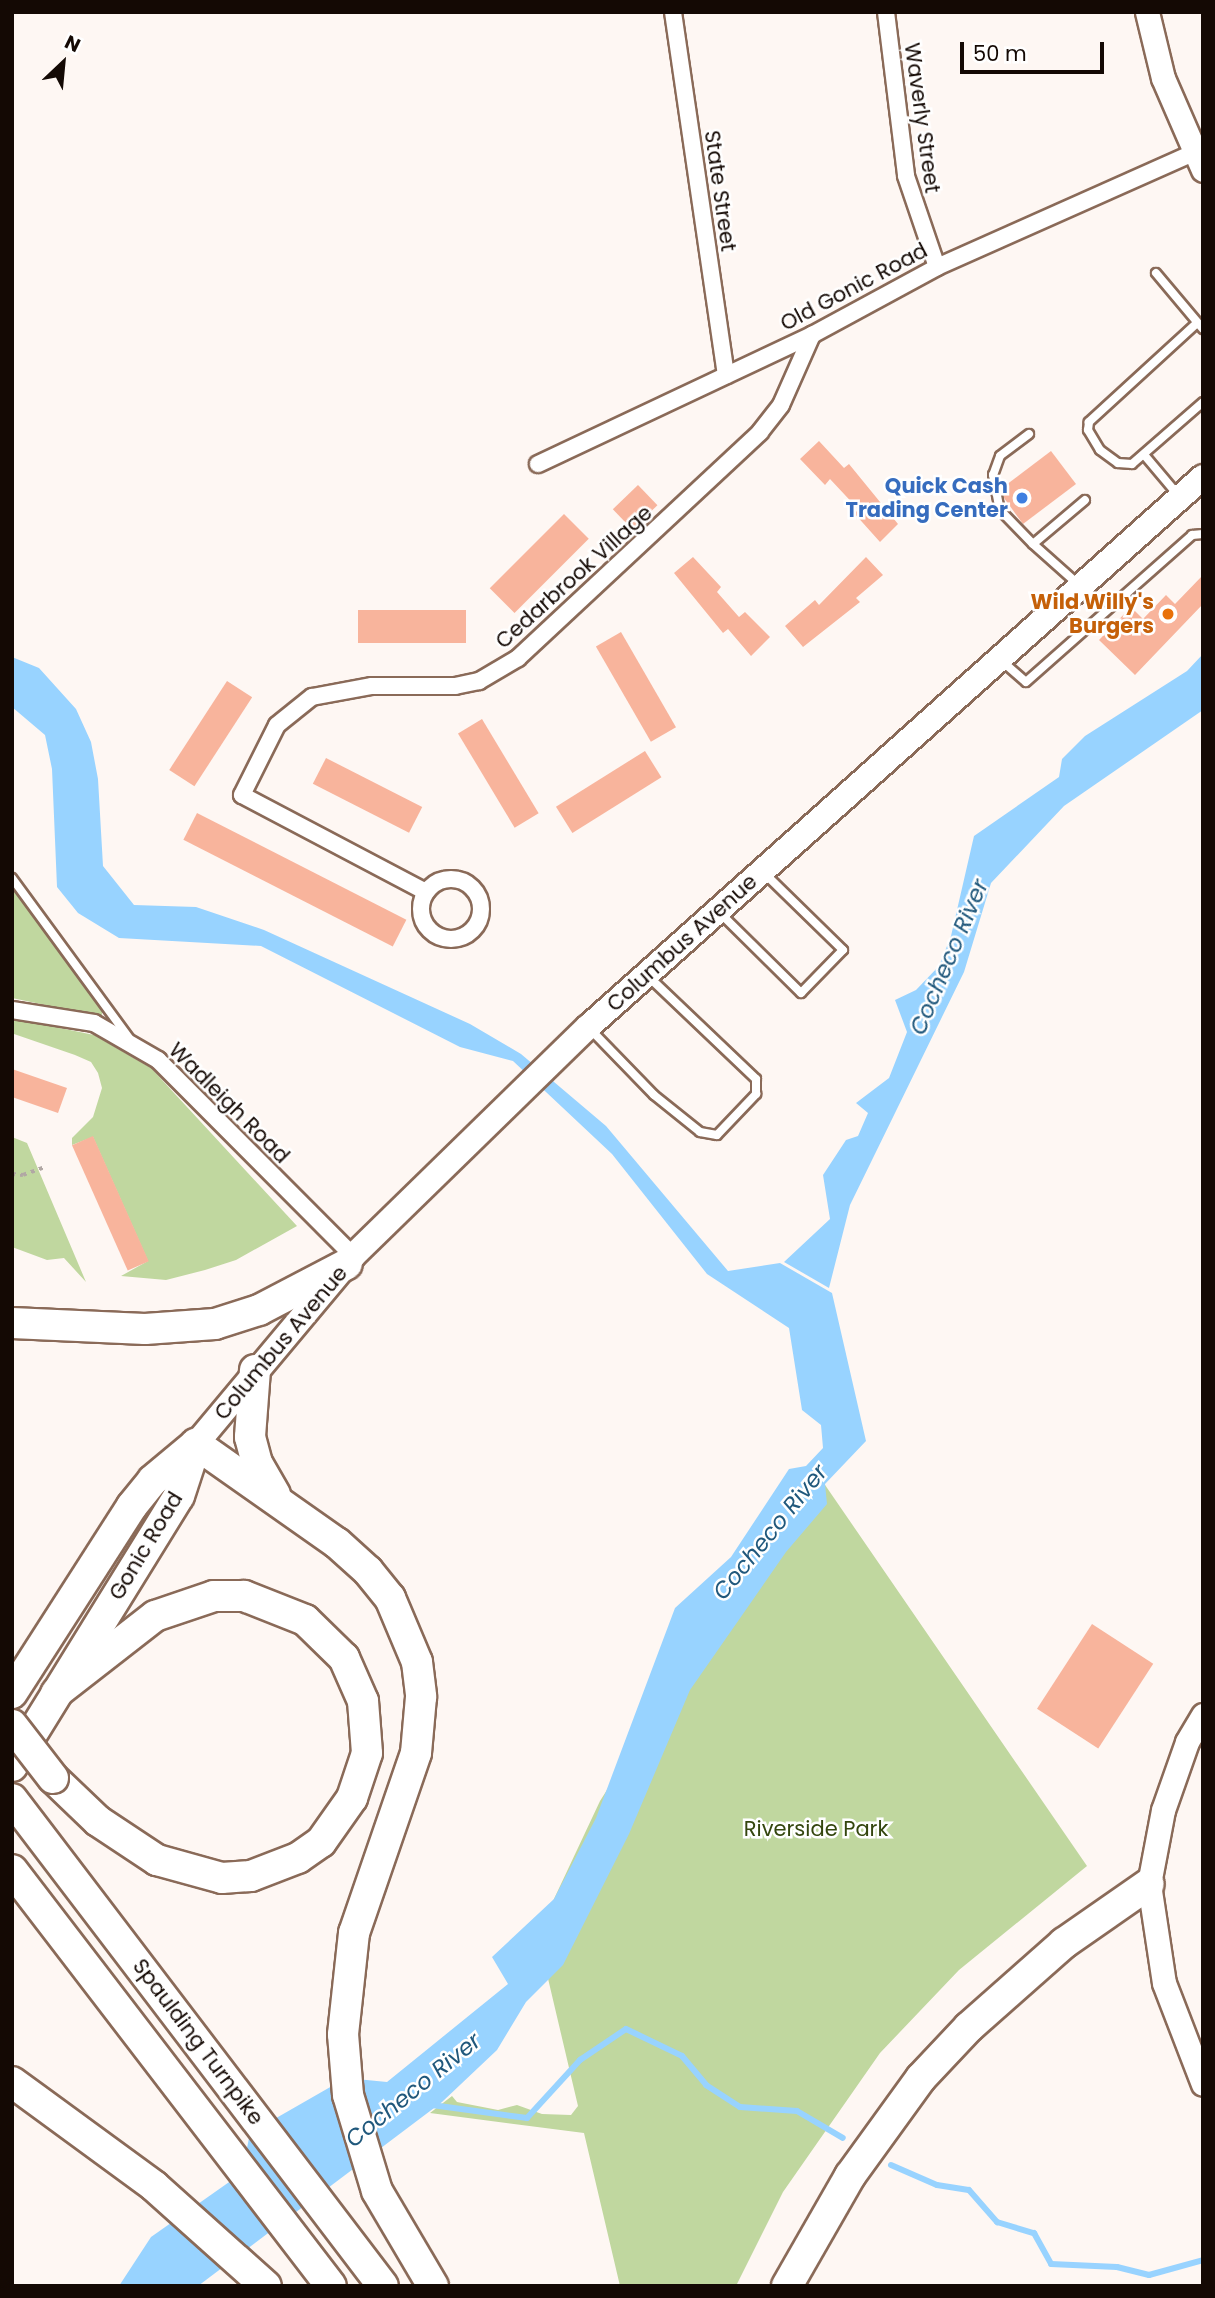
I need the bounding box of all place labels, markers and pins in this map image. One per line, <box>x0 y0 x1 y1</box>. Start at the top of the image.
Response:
place label: Quick Cash Trading Center <box>845 473 1008 523</box>
marker: Quick Cash Trading Center <box>1014 490 1030 506</box>
place label: Wild Willy's Burgers <box>1030 589 1154 639</box>
marker: Wild Willy's Burgers <box>1160 606 1176 622</box>

